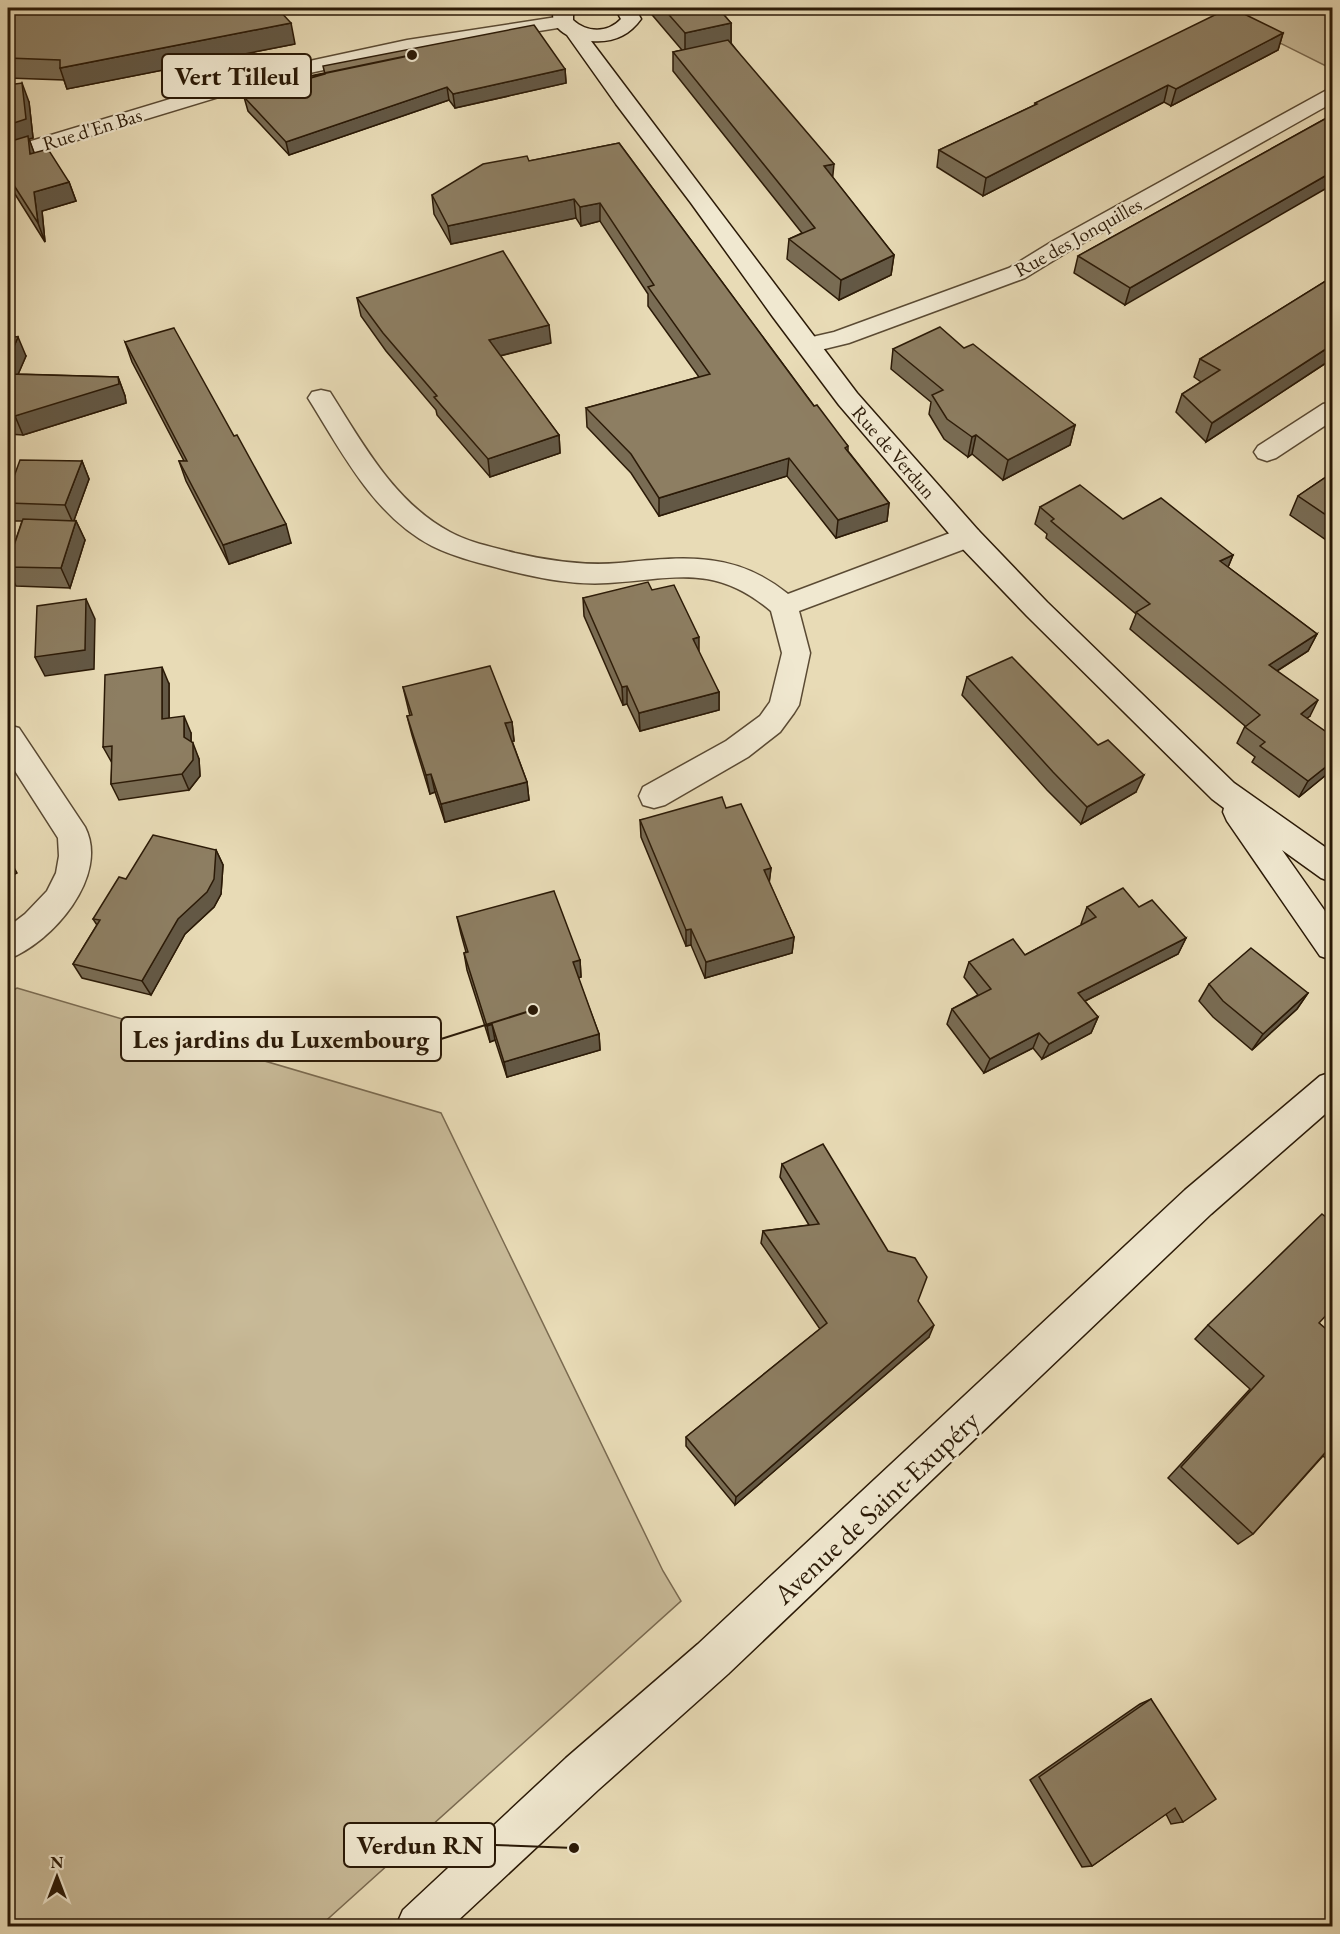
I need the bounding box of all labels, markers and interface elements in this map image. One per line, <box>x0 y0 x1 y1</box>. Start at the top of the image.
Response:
callout: Vert Tilleul <box>162 54 311 98</box>
text: Vert Tilleul <box>174 59 300 93</box>
street label: Rue d'En Bas <box>39 102 145 156</box>
street label: Rue des Jonquilles <box>1010 191 1146 283</box>
street label: Rue de Verdun <box>846 400 942 505</box>
callout: Les jardins du Luxembourg <box>121 1017 441 1061</box>
text: Les jardins du Luxembourg <box>133 1022 430 1056</box>
street label: Avenue de Saint-Exupéry <box>765 1402 987 1612</box>
callout: Verdun RN <box>344 1823 495 1867</box>
text: Verdun RN <box>357 1828 483 1862</box>
north arrow <box>27 1847 87 1907</box>
text: N <box>51 1852 64 1873</box>

